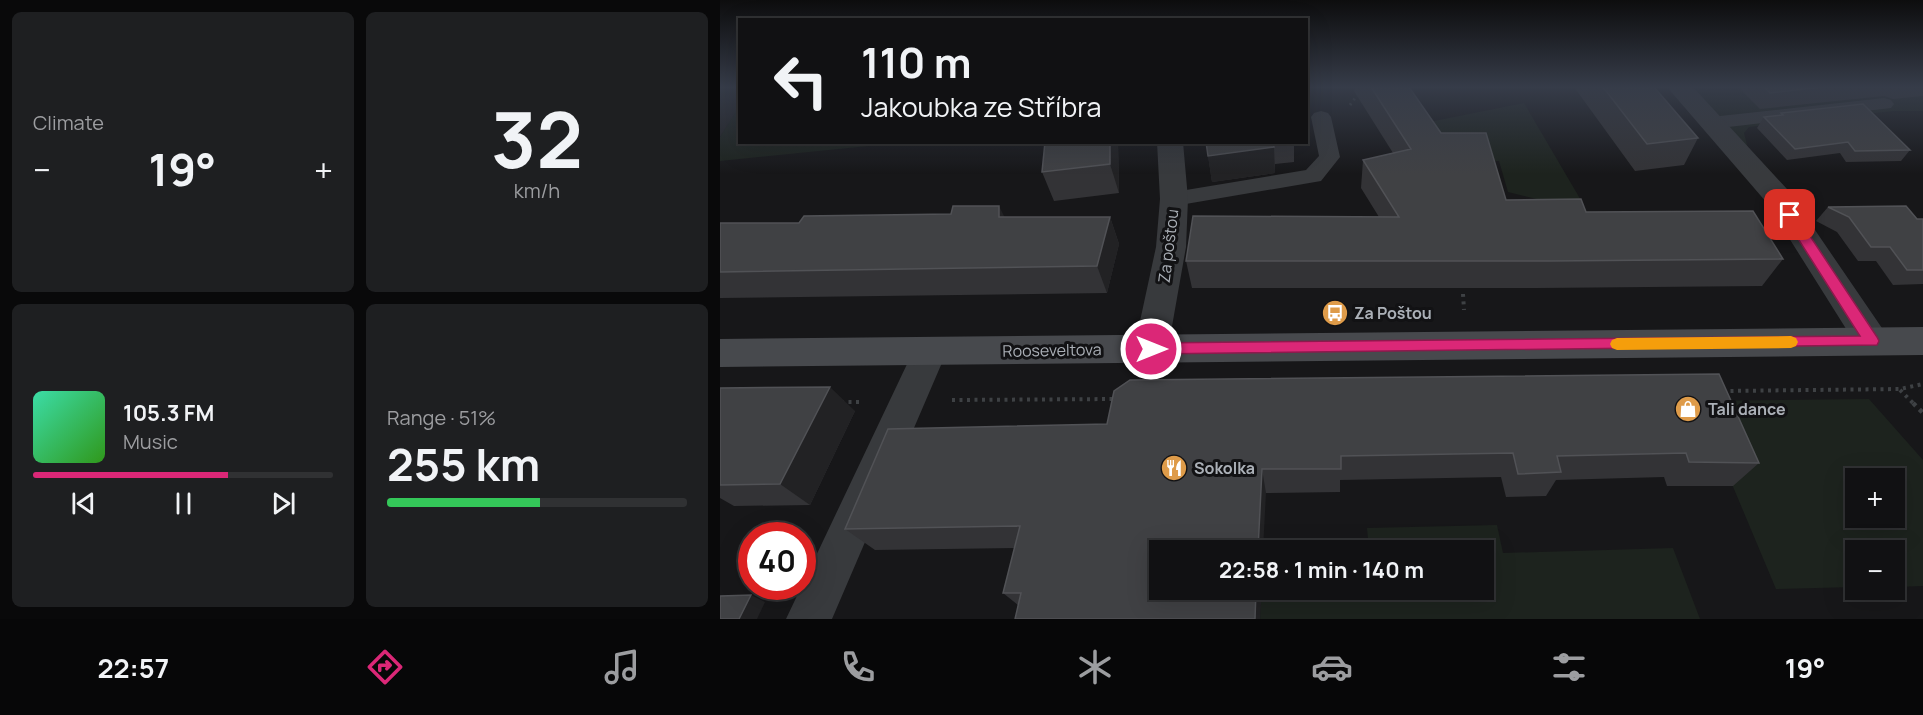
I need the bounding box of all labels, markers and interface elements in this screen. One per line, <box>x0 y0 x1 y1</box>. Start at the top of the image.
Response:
text: 110 m <box>861 33 972 91</box>
icon: left <box>762 42 840 120</box>
text: 32 <box>491 85 583 191</box>
text: Jakoubka ze Stříbra <box>861 88 1102 125</box>
text: Climate <box>33 109 104 136</box>
text: 19° <box>148 138 216 200</box>
text: − <box>33 147 51 192</box>
text: + <box>314 147 333 192</box>
text: km/h <box>514 177 560 204</box>
pin <box>1764 189 1815 240</box>
icon: arrive <box>1773 198 1806 231</box>
street label: Za poštou <box>1153 208 1183 284</box>
bus stop icon: Za Poštou <box>1320 298 1350 328</box>
place label: Za Poštou <box>1354 302 1432 324</box>
position arrow <box>1119 317 1183 381</box>
street label: Rooseveltova <box>1002 338 1102 362</box>
shop icon: Tali dance <box>1673 394 1703 424</box>
text: 105.3 FM <box>123 398 214 428</box>
place label: Tali dance <box>1708 398 1786 420</box>
text: Range · 51% <box>387 404 496 431</box>
text: Music <box>123 428 178 455</box>
text: 255 km <box>387 433 540 495</box>
restaurant icon: Sokolka <box>1159 453 1189 483</box>
place label: Sokolka <box>1194 457 1255 479</box>
map controls <box>1845 468 1905 600</box>
button: + <box>1845 468 1905 528</box>
icon: previous <box>67 487 100 520</box>
icon: pause <box>167 487 200 520</box>
icon: next <box>267 487 300 520</box>
speed limit sign: 40 <box>738 522 816 600</box>
button: − <box>1845 540 1905 600</box>
text: 22:58 · 1 min · 140 m <box>1219 555 1424 585</box>
icon: directions <box>364 646 406 688</box>
icon: music <box>601 646 643 688</box>
icon: phone <box>837 646 879 688</box>
icon: climate <box>1074 646 1116 688</box>
icon: car <box>1311 646 1353 688</box>
icon: filters <box>1548 646 1590 688</box>
text: 22:57 <box>97 649 169 686</box>
text: 19° <box>1785 649 1826 686</box>

